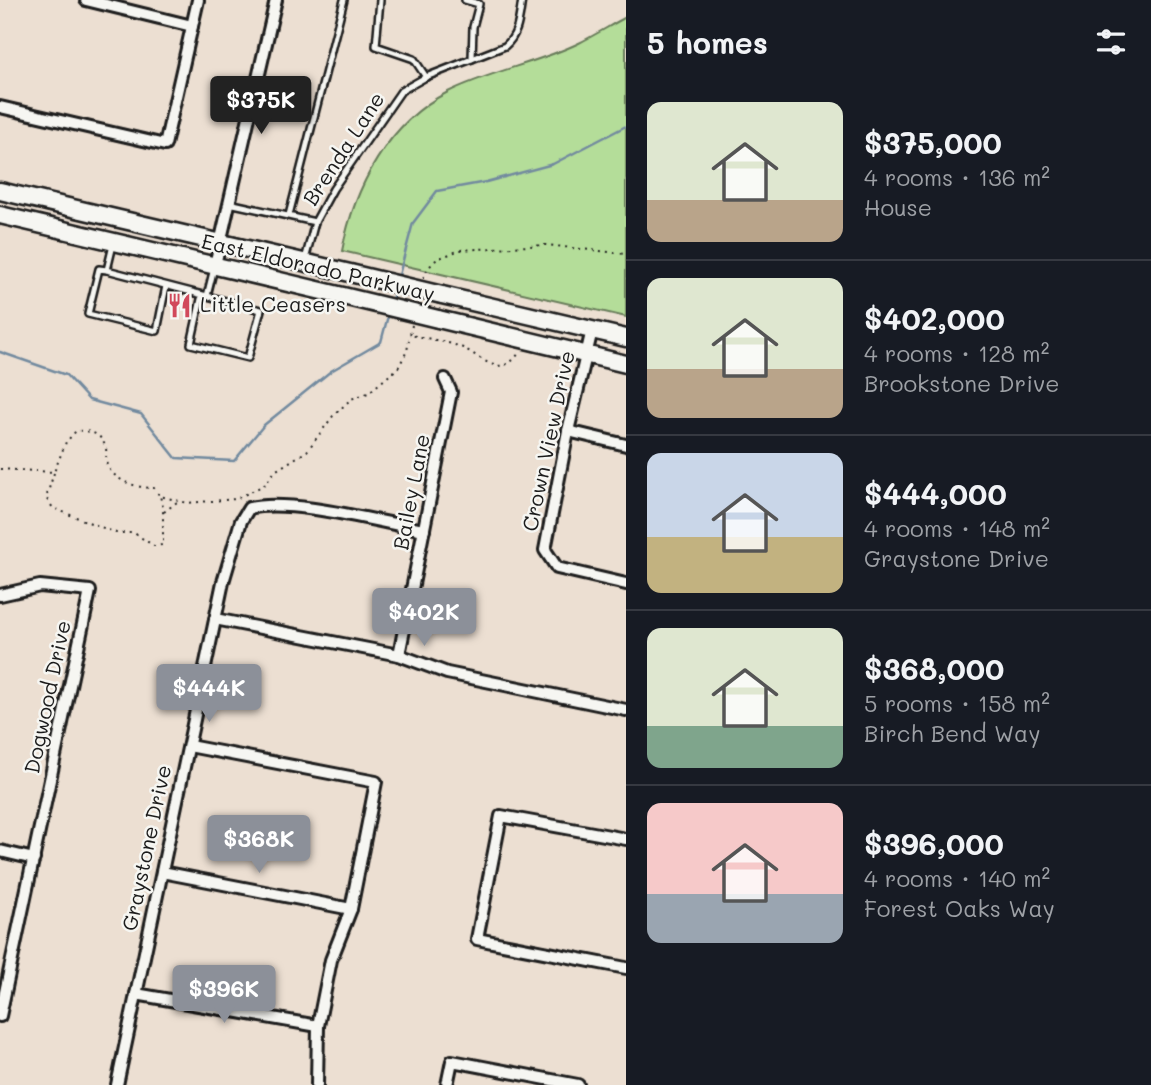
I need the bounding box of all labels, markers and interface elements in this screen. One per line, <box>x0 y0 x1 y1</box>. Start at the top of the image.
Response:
text: 5 homes <box>647 22 768 62</box>
icon: filters <box>1092 23 1130 61</box>
pin: $375K <box>212 76 310 136</box>
text: $375K <box>226 84 296 114</box>
street label: Brenda Lane <box>296 86 389 210</box>
text: $375,000 <box>864 122 1002 162</box>
icon: home <box>703 130 787 214</box>
text: 4 rooms · 136 m² <box>864 162 1050 192</box>
text: House <box>864 192 932 222</box>
street label: East Eldorado Parkway <box>199 227 438 307</box>
place label: Little Ceasers <box>200 290 346 317</box>
restaurant icon: Little Ceasers <box>166 291 194 319</box>
text: $402,000 <box>864 298 1005 338</box>
icon: home <box>703 306 787 390</box>
text: 4 rooms · 128 m² <box>864 338 1049 368</box>
street label: Crown View Drive <box>515 348 580 534</box>
text: Brookstone Drive <box>864 368 1059 398</box>
street label: Bailey Lane <box>386 432 435 552</box>
text: $444,000 <box>864 473 1007 513</box>
icon: home <box>703 481 787 565</box>
text: 4 rooms · 148 m² <box>864 513 1050 543</box>
text: Graystone Drive <box>864 543 1049 573</box>
pin: $402K <box>375 588 473 648</box>
text: $402K <box>388 596 460 626</box>
street label: Dogwood Drive <box>17 618 76 776</box>
text: $368,000 <box>864 648 1004 688</box>
icon: home <box>703 656 787 740</box>
pin: $444K <box>160 664 258 724</box>
text: $444K <box>172 672 246 702</box>
text: 5 rooms · 158 m² <box>864 688 1050 718</box>
text: Birch Bend Way <box>864 718 1040 748</box>
street label: Graystone Drive <box>115 762 176 933</box>
pin: $368K <box>210 816 308 875</box>
text: $368K <box>223 823 295 853</box>
text: $396,000 <box>864 823 1004 863</box>
icon: home <box>703 831 787 915</box>
text: 4 rooms · 140 m² <box>864 863 1050 893</box>
text: Forest Oaks Way <box>864 893 1055 923</box>
pin: $396K <box>175 965 273 1025</box>
text: $396K <box>189 973 259 1003</box>

